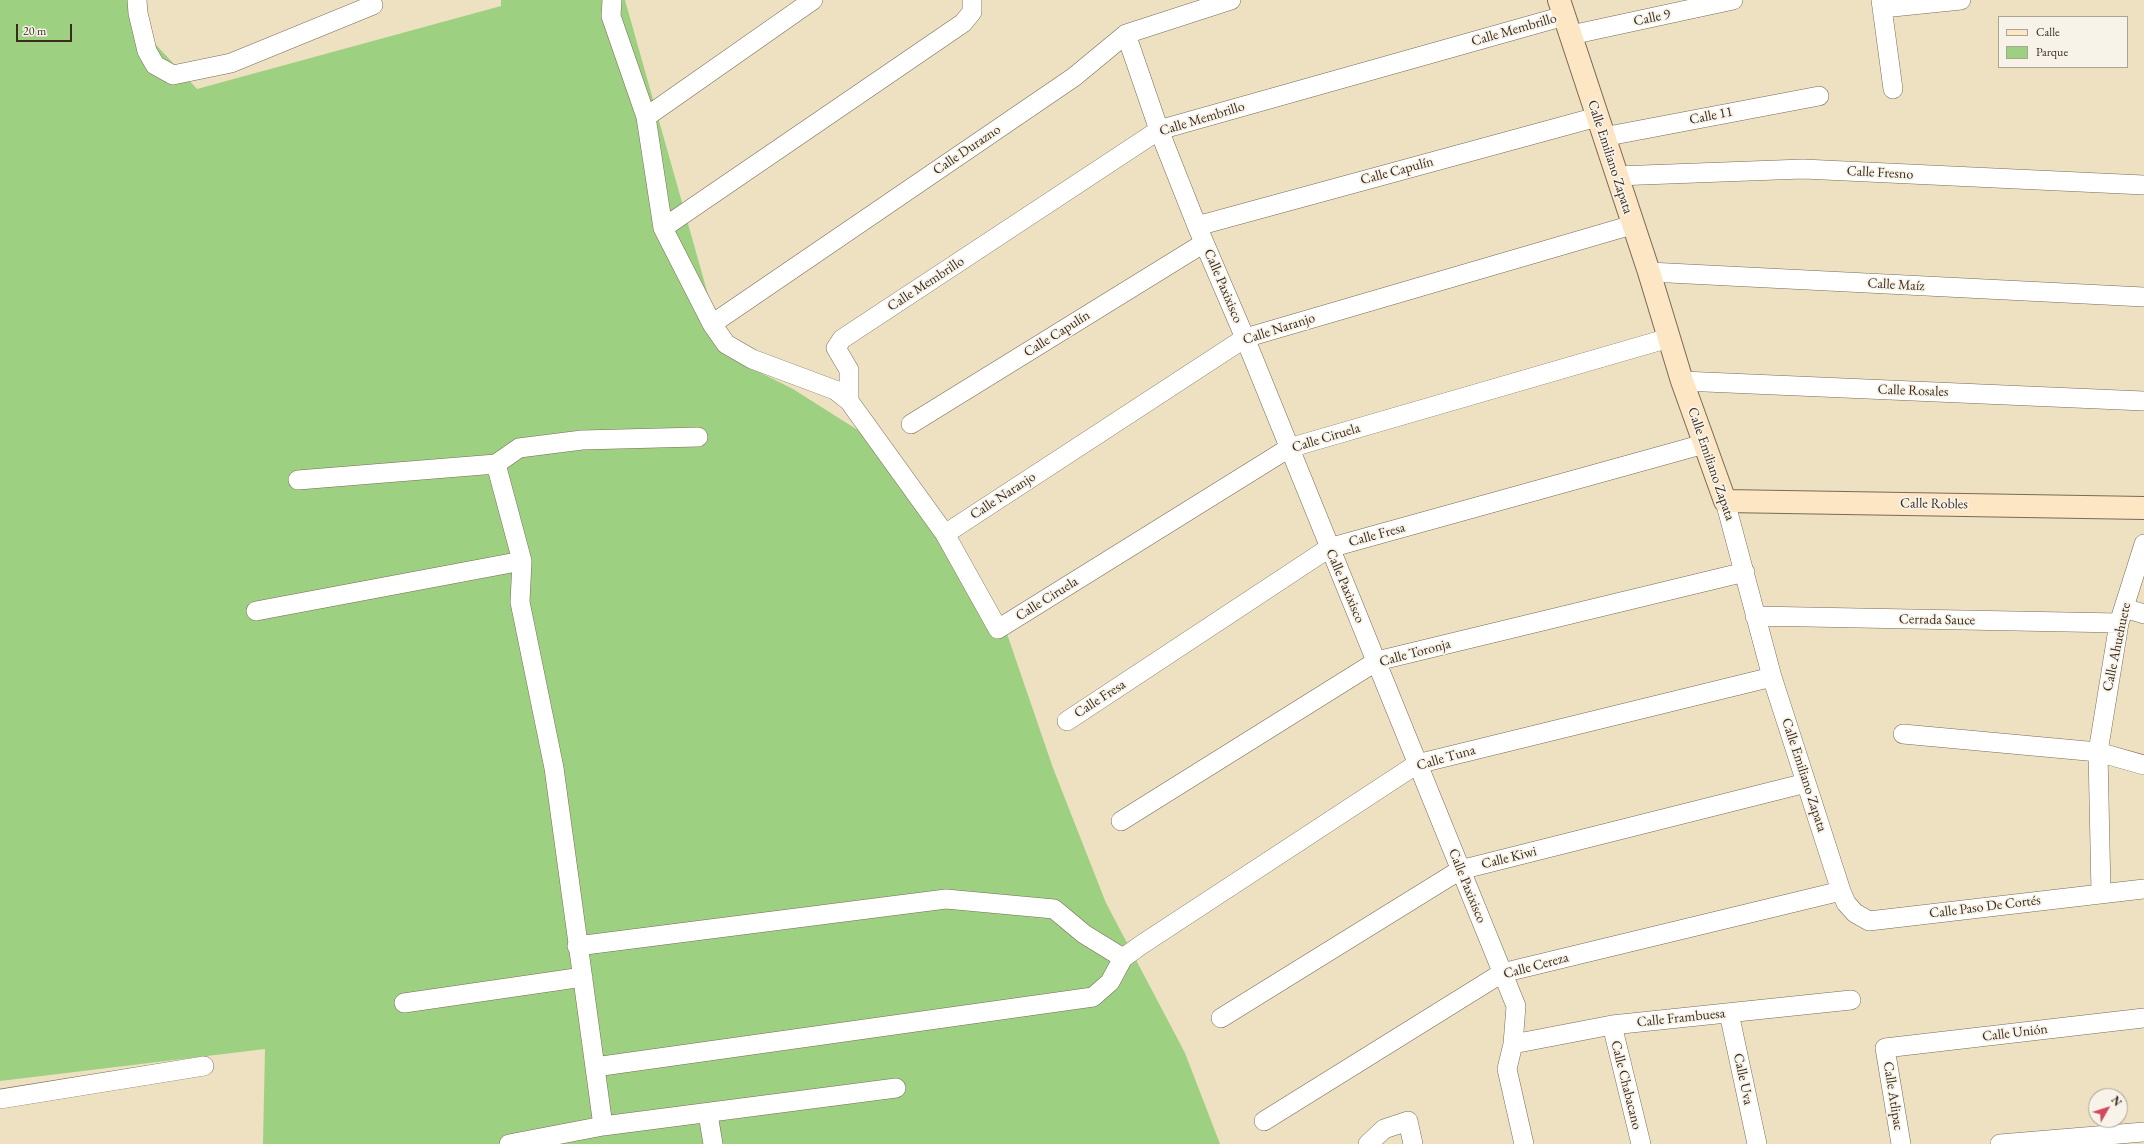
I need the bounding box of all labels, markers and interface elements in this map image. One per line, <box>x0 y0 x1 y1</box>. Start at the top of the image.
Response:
street label: Calle 9 <box>1632 6 1672 30</box>
street label: Calle Membrillo <box>1469 10 1559 50</box>
scale bar <box>18 16 74 42</box>
legend <box>1998 16 2128 68</box>
text: 20 m <box>23 23 46 39</box>
text: Calle <box>2036 24 2060 40</box>
text: Parque <box>2036 44 2068 60</box>
street label: Calle Membrillo <box>1157 98 1247 140</box>
street label: Calle Emiliano Zapata <box>1584 98 1636 216</box>
street label: Calle 11 <box>1688 104 1734 128</box>
street label: Calle Durazno <box>930 121 1004 179</box>
street label: Calle Capulín <box>1359 153 1435 189</box>
street label: Calle Fresno <box>1846 163 1914 183</box>
street label: Calle Paxixisco <box>1200 246 1246 326</box>
street label: Calle Membrillo <box>884 253 968 315</box>
street label: Calle Maíz <box>1867 275 1925 295</box>
street label: Calle Capulín <box>1021 307 1093 361</box>
street label: Calle Naranjo <box>1241 309 1317 349</box>
street label: Calle Rosales <box>1877 381 1949 401</box>
street label: Calle Emiliano Zapata <box>1684 405 1738 523</box>
street label: Calle Ciruela <box>1290 420 1362 456</box>
street label: Calle Naranjo <box>967 469 1039 523</box>
street label: Calle Robles <box>1900 495 1968 513</box>
street label: Calle Fresa <box>1347 519 1407 551</box>
street label: Calle Paxixisco <box>1322 546 1368 626</box>
street label: Calle Ciruela <box>1013 573 1081 625</box>
street label: Calle Ahuehuete <box>2099 601 2135 693</box>
street label: Cerrada Sauce <box>1899 611 1975 629</box>
street label: Calle Toronja <box>1378 635 1452 671</box>
street label: Calle Fresa <box>1071 676 1129 722</box>
street label: Calle Emiliano Zapata <box>1778 716 1830 834</box>
street label: Calle Tuna <box>1415 742 1477 774</box>
street label: Calle Kiwi <box>1480 843 1538 873</box>
street label: Calle Paxixisco <box>1444 846 1490 926</box>
street label: Calle Paso De Cortés <box>1928 892 2042 922</box>
street label: Calle Cereza <box>1502 949 1570 983</box>
street label: Calle Frambuesa <box>1636 1005 1726 1031</box>
street label: Calle Unión <box>1981 1021 2049 1045</box>
street label: Calle Chabacano <box>1607 1039 1645 1131</box>
street label: Calle Uva <box>1729 1052 1757 1106</box>
street label: Calle Atlipac <box>1879 1060 1907 1132</box>
north arrow <box>2088 1088 2128 1128</box>
text: N <box>2108 1093 2125 1109</box>

